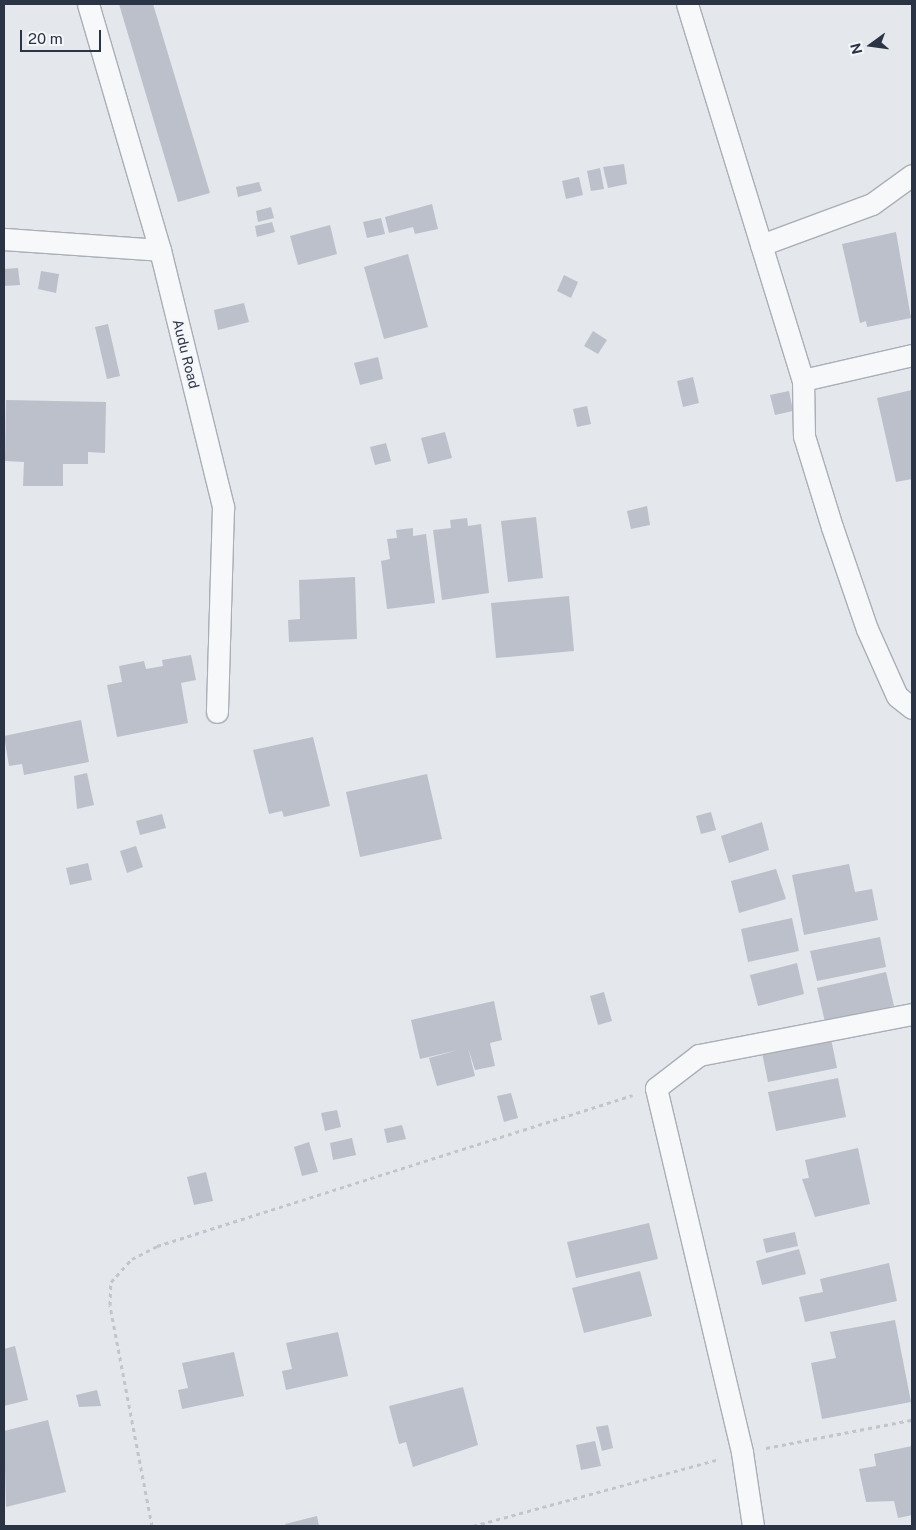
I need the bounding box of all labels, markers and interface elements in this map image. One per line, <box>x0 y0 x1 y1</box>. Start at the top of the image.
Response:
scale bar <box>22 20 104 52</box>
north arrow <box>846 20 896 70</box>
text: 20 m <box>28 30 63 47</box>
text: N <box>847 41 866 56</box>
street label: Audu Road <box>169 318 203 390</box>

